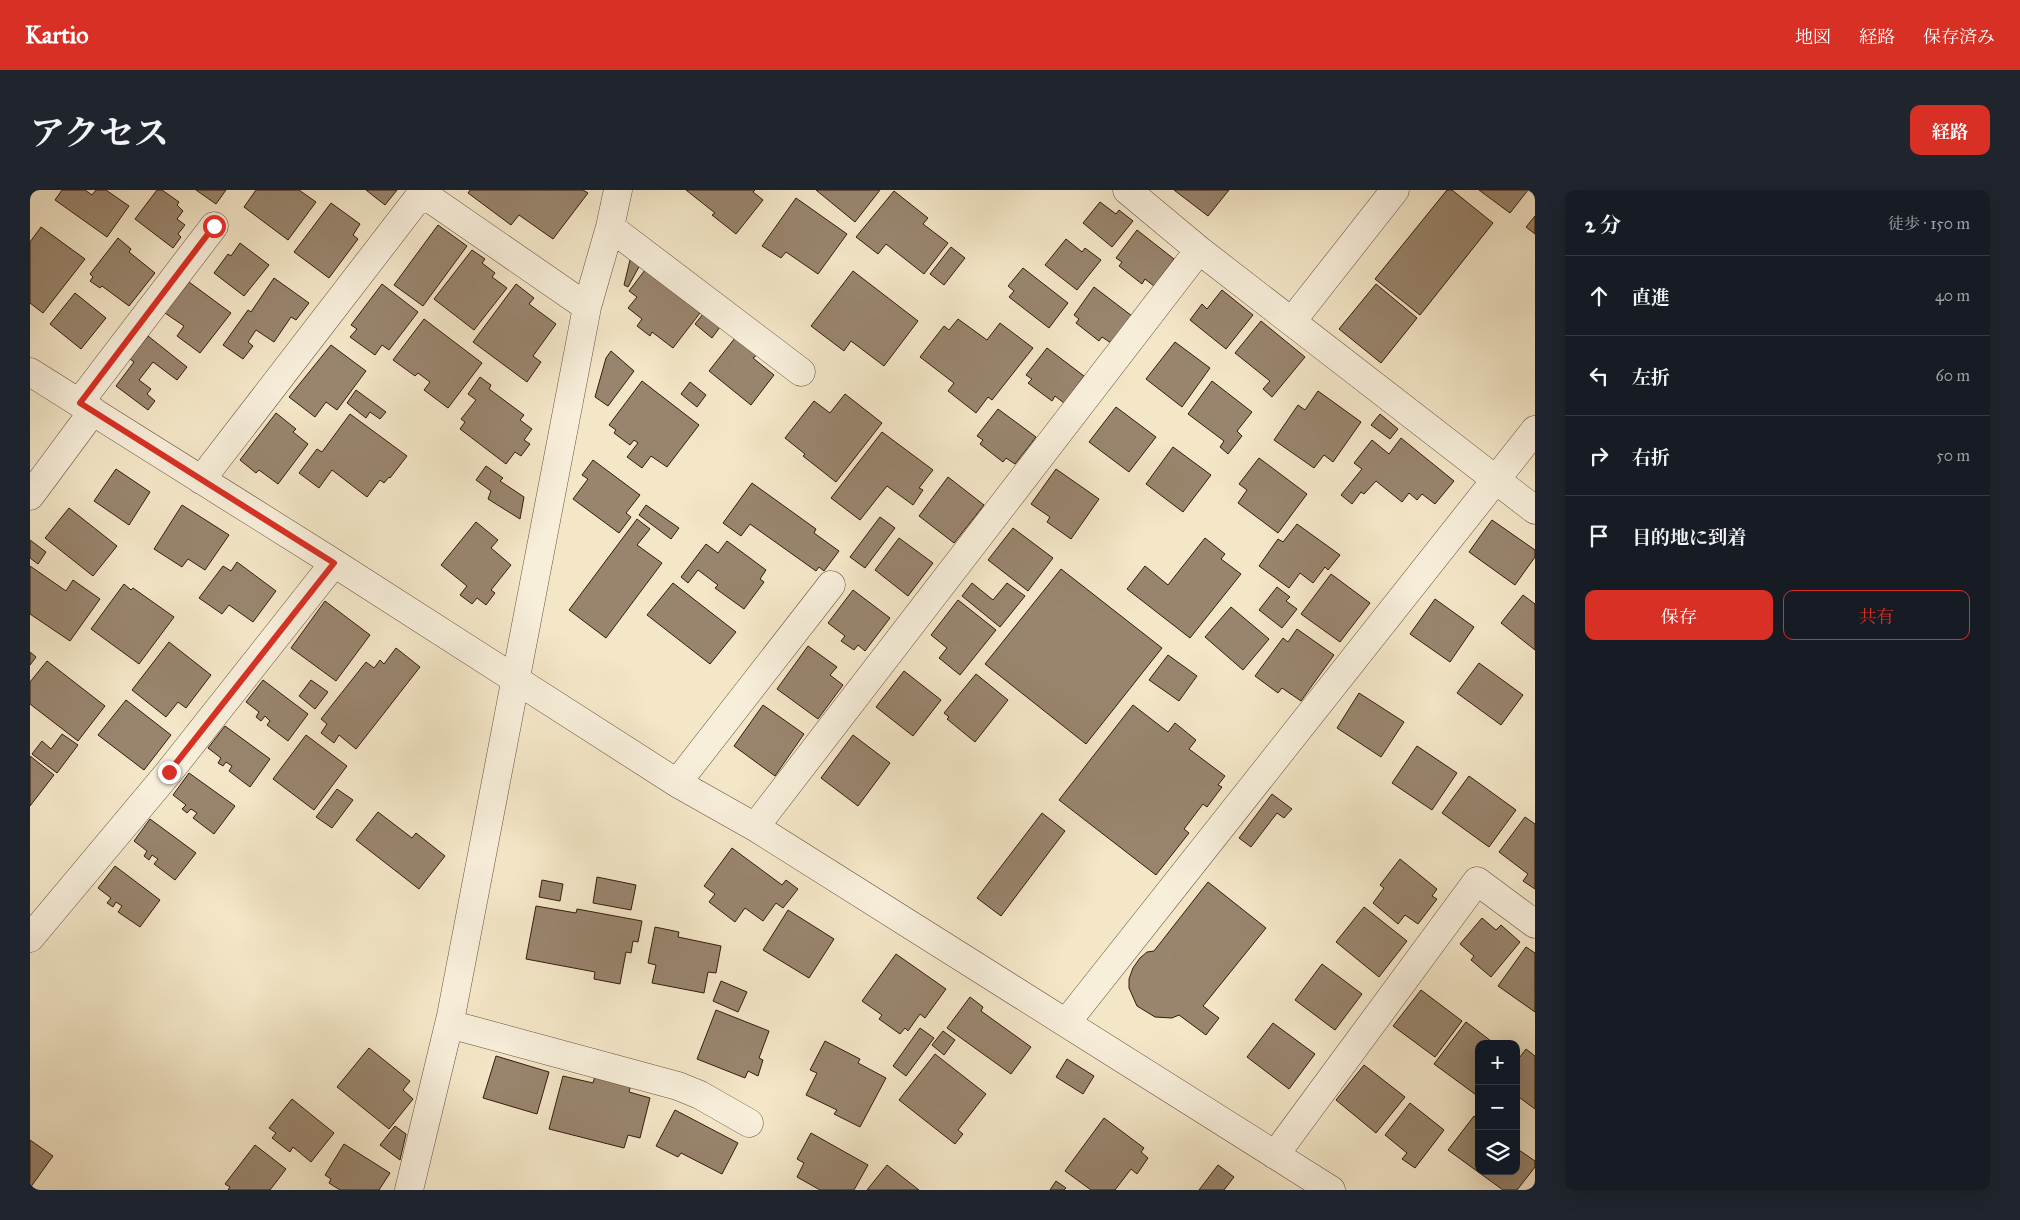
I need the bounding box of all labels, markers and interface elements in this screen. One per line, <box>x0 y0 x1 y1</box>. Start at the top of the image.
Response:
text: Kartio <box>25 20 88 50</box>
text: 地図 <box>1795 26 1831 48</box>
text: 経路 <box>1859 26 1895 48</box>
text: 保存済み <box>1923 26 1995 48</box>
button: 経路 <box>1910 105 1990 155</box>
text: アクセス <box>30 112 169 155</box>
text: 2 分 <box>1585 212 1621 238</box>
text: 徒歩 · 150 m <box>1888 214 1970 233</box>
route start <box>203 215 226 238</box>
icon: ahead <box>1585 282 1613 310</box>
text: 直進 <box>1632 286 1670 309</box>
text: 40 m <box>1935 286 1970 305</box>
icon: left <box>1585 362 1613 390</box>
text: 左折 <box>1632 366 1670 389</box>
text: 60 m <box>1936 366 1970 385</box>
icon: right <box>1585 442 1613 470</box>
text: 右折 <box>1632 446 1670 469</box>
text: 50 m <box>1936 446 1970 465</box>
icon: arrive <box>1585 522 1613 550</box>
text: 目的地に到着 <box>1632 526 1746 549</box>
button: 保存 <box>1585 590 1773 640</box>
button: 共有 <box>1783 590 1970 640</box>
route end <box>158 761 181 784</box>
map controls <box>1475 1040 1520 1175</box>
button: + <box>1475 1040 1520 1085</box>
button: − <box>1475 1085 1520 1130</box>
button: layers <box>1475 1130 1520 1175</box>

